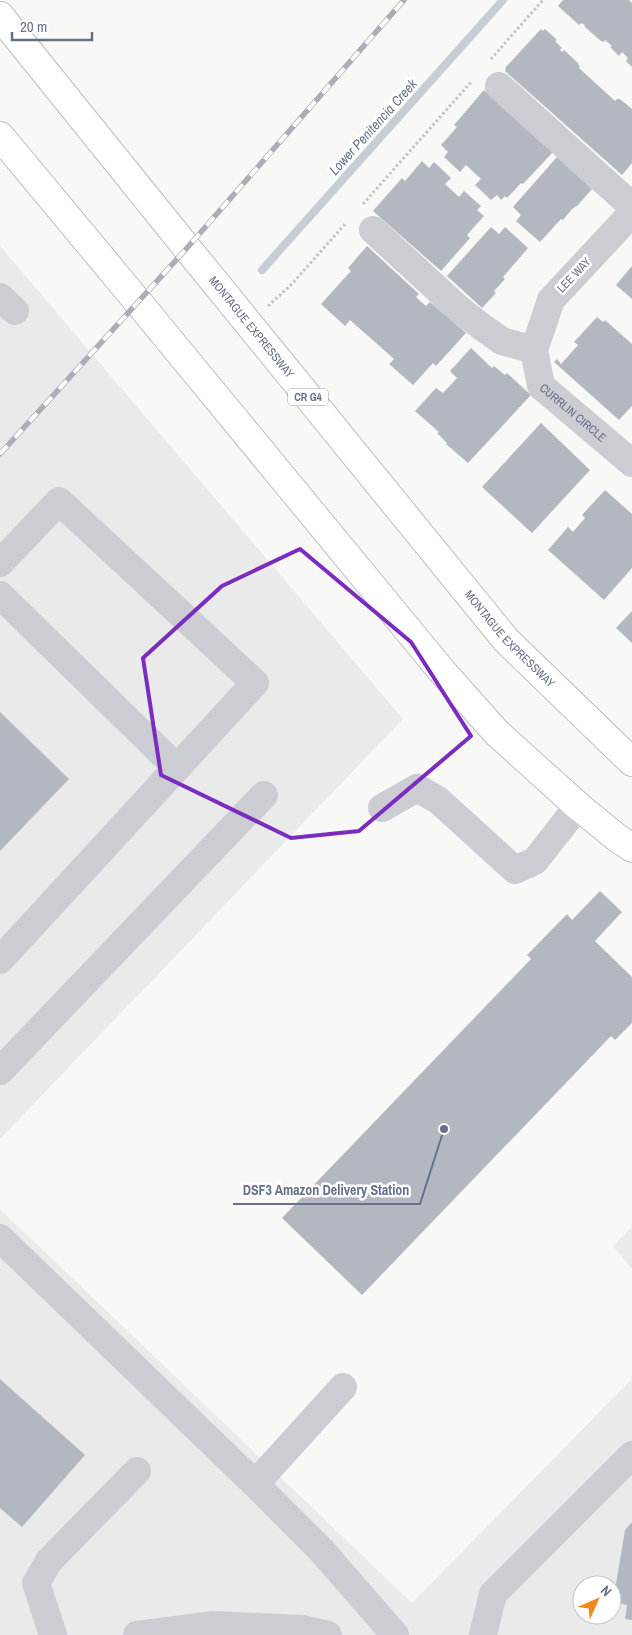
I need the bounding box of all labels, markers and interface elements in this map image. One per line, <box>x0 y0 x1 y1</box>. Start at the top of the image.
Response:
scale bar <box>12 10 92 42</box>
text: 20 m <box>20 16 47 37</box>
water label: Lower Penitencia Creek <box>325 74 422 179</box>
street label: LEE WAY <box>554 254 595 296</box>
street label: MONTAGUE EXPRESSWAY <box>205 273 298 382</box>
street label: CURRLIN CIRCLE <box>536 380 610 446</box>
road number: CR G4 <box>288 388 328 406</box>
street label: MONTAGUE EXPRESSWAY <box>461 587 559 691</box>
callout: DSF3 Amazon Delivery Station <box>233 1175 420 1204</box>
text: DSF3 Amazon Delivery Station <box>243 1181 409 1199</box>
north arrow <box>572 1575 622 1625</box>
text: N <box>597 1582 615 1600</box>

